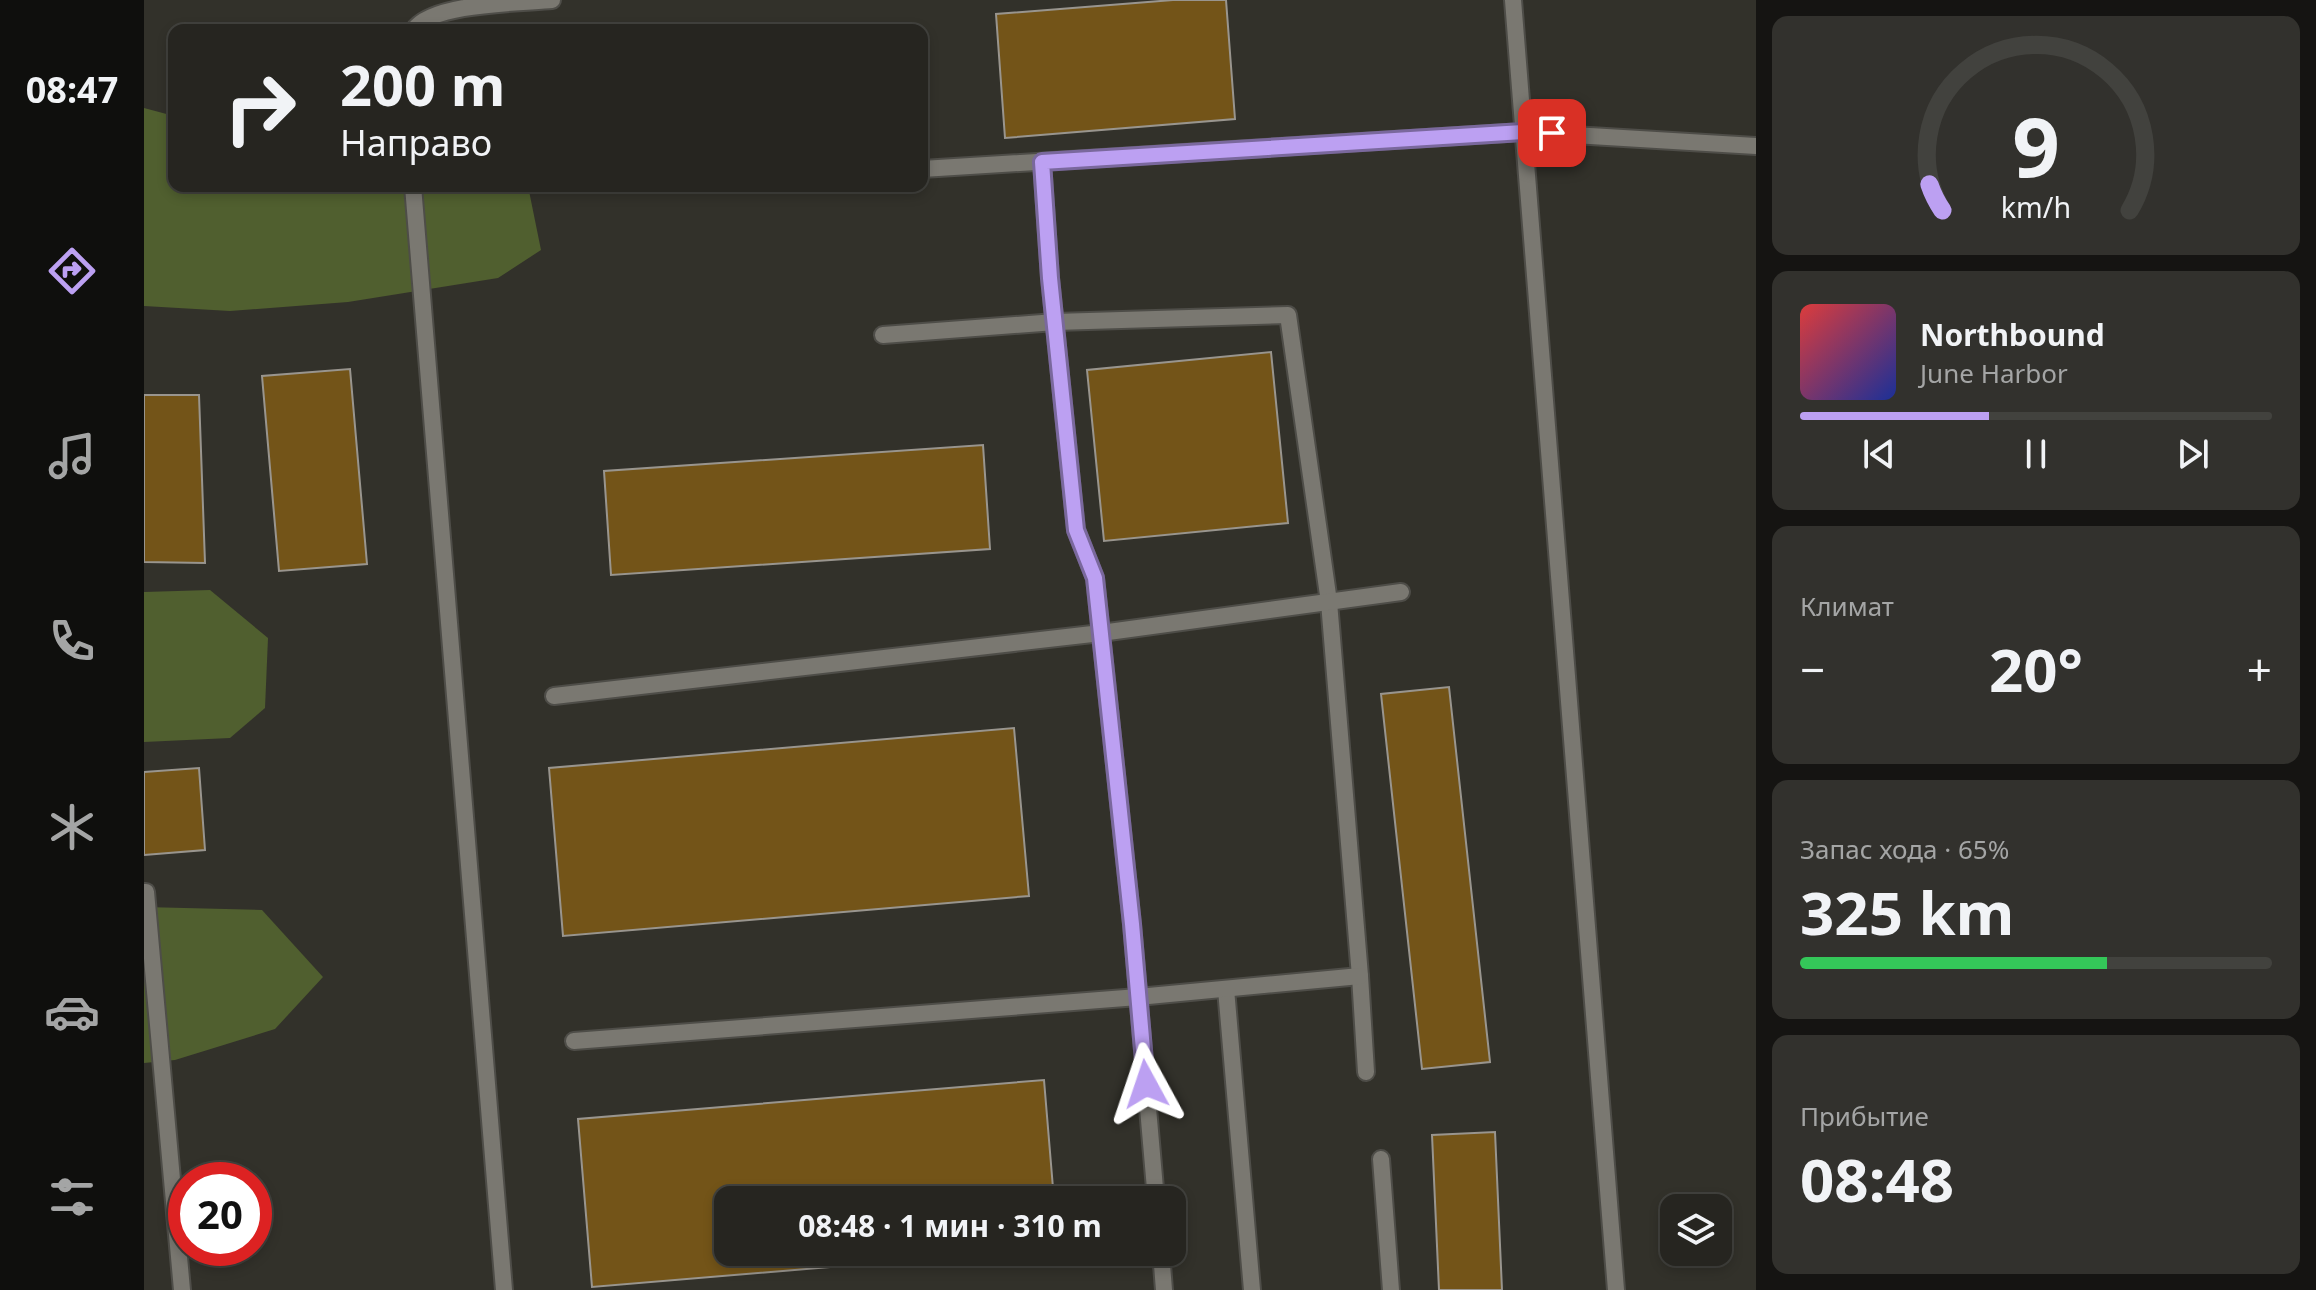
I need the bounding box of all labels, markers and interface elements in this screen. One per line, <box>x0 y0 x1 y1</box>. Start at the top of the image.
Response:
text: 200 m <box>340 46 505 122</box>
icon: right <box>208 56 312 160</box>
text: 08:47 <box>26 65 118 114</box>
text: 9 <box>2012 88 2060 201</box>
pin <box>1518 99 1586 167</box>
icon: arrive <box>1530 111 1574 155</box>
text: Направо <box>340 118 492 167</box>
text: km/h <box>2001 188 2071 227</box>
icon: directions <box>44 243 100 299</box>
text: Northbound <box>1920 314 2105 355</box>
text: June Harbor <box>1920 355 2068 391</box>
icon: music <box>44 428 100 484</box>
icon: previous <box>1857 432 1901 476</box>
icon: pause <box>2014 432 2058 476</box>
icon: next <box>2171 432 2215 476</box>
text: Климат <box>1800 588 1894 624</box>
icon: phone <box>44 613 100 669</box>
text: 20° <box>1989 628 2083 710</box>
text: − <box>1800 639 1825 699</box>
text: + <box>2247 639 2272 699</box>
icon: climate <box>44 799 100 855</box>
text: Запас хода · 65% <box>1800 831 2009 867</box>
text: 325 km <box>1800 871 2014 953</box>
icon: car <box>44 984 100 1040</box>
position arrow <box>1104 1042 1188 1126</box>
text: Прибытие <box>1800 1098 1929 1134</box>
text: 08:48 <box>1800 1138 1954 1220</box>
speed limit sign: 20 <box>168 1162 272 1266</box>
icon: filters <box>44 1169 100 1225</box>
map controls <box>1660 1194 1732 1266</box>
button: layers <box>1660 1194 1732 1266</box>
text: 08:48 · 1 мин · 310 m <box>798 1205 1102 1246</box>

